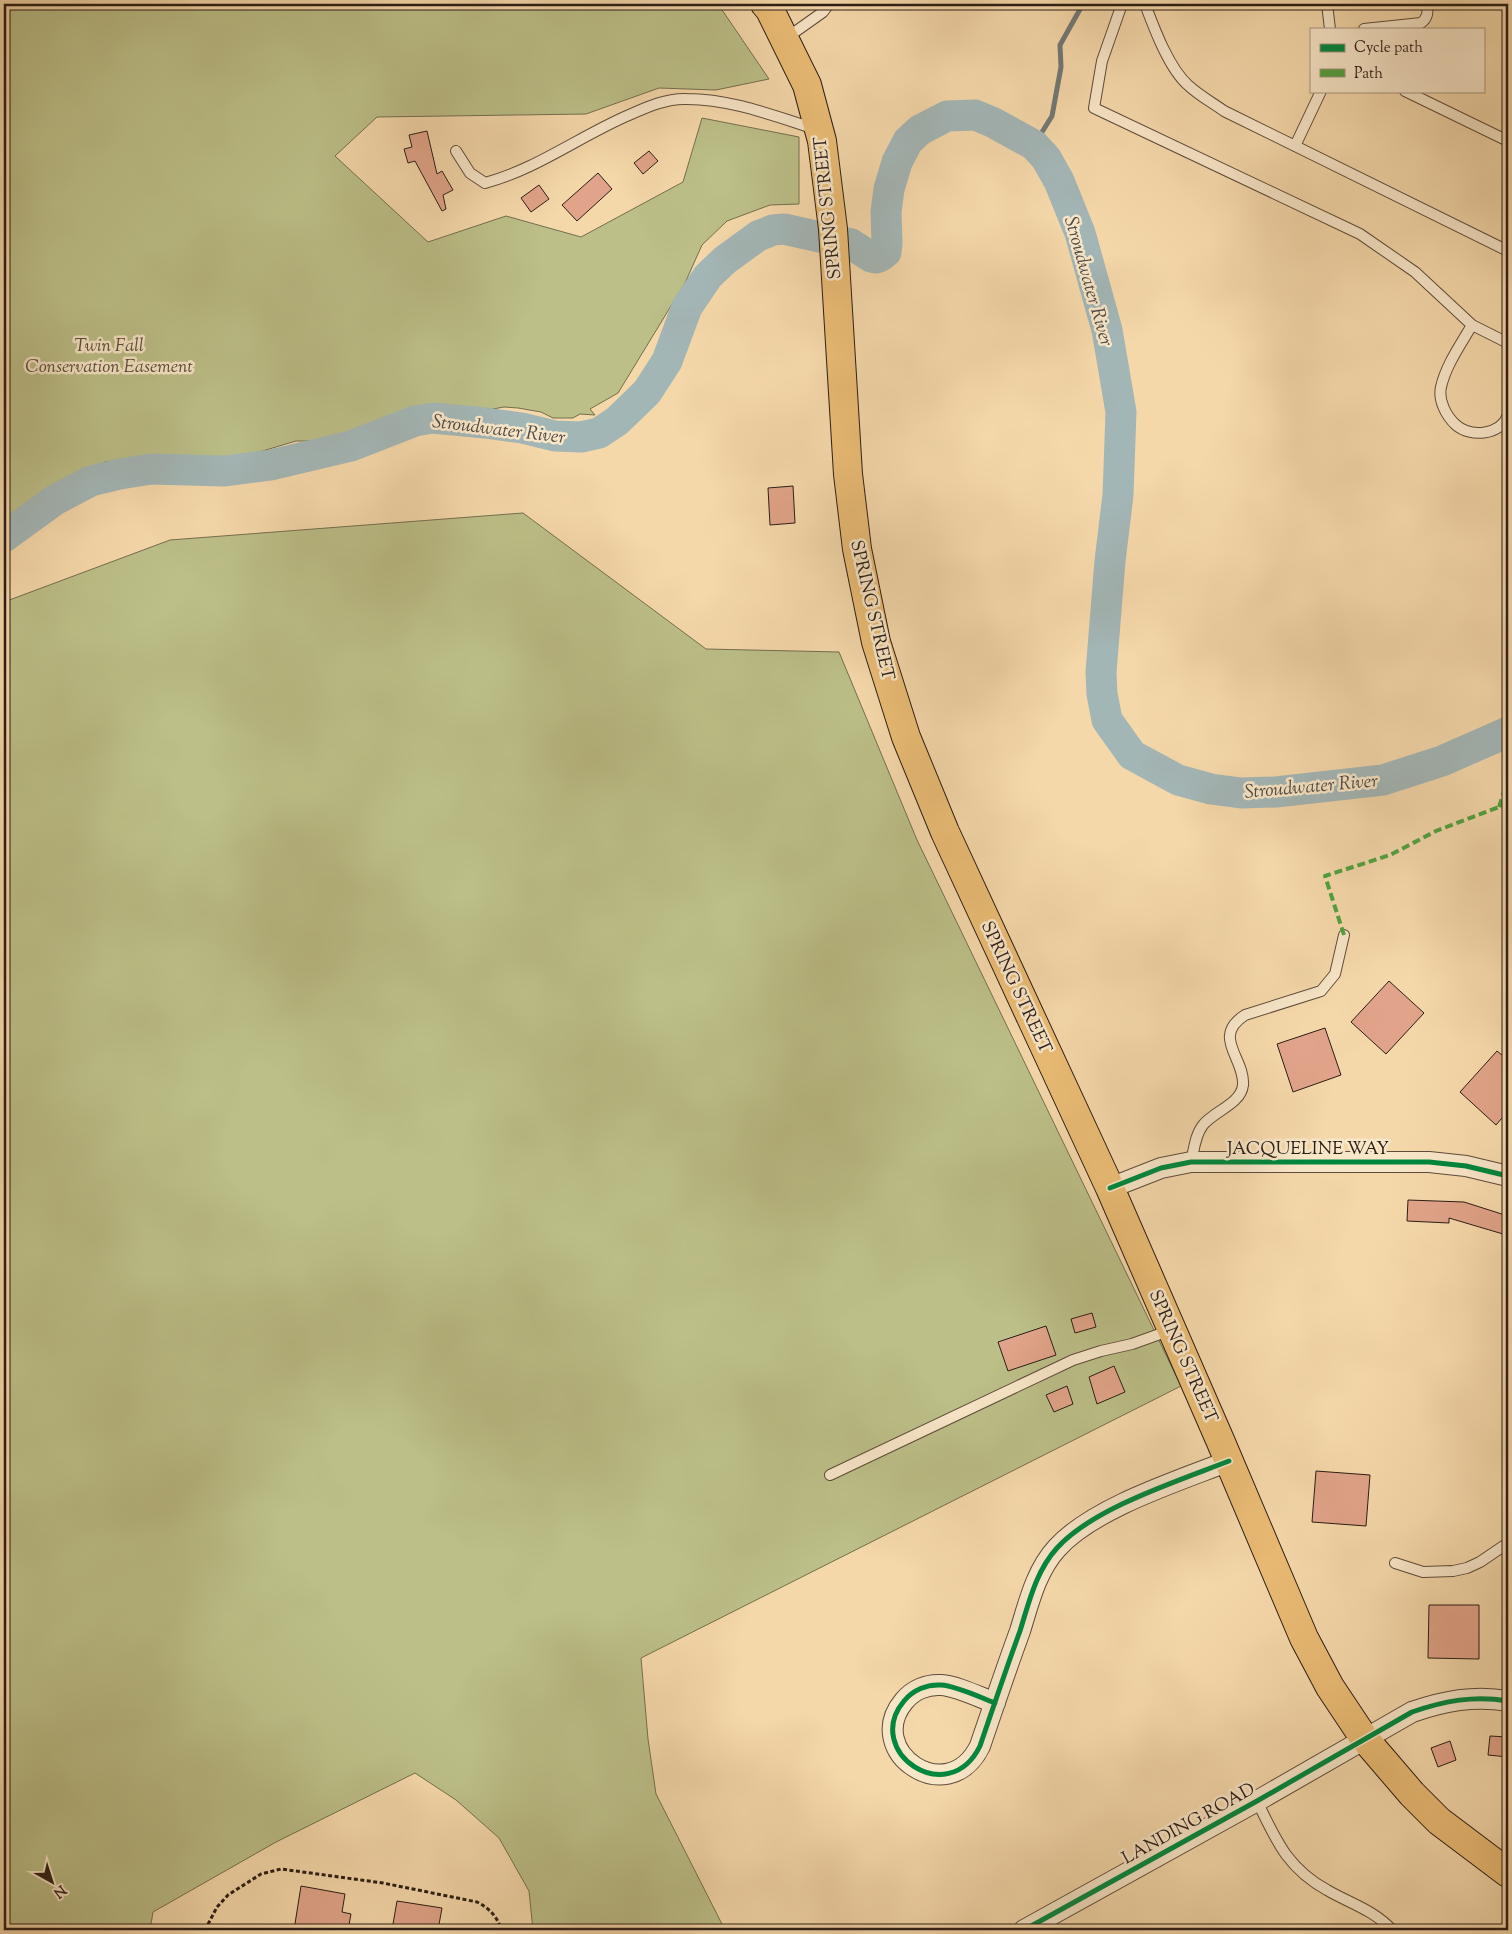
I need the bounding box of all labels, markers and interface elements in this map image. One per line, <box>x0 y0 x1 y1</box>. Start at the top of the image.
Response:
legend <box>1310 28 1484 92</box>
text: Cycle path <box>1354 38 1423 59</box>
text: Path <box>1354 64 1383 85</box>
street label: SPRING STREET <box>809 135 849 280</box>
water label: Stroudwater River <box>1056 214 1119 350</box>
park label: Twin Fall Conservation Easement <box>25 334 193 381</box>
water label: Stroudwater River <box>431 409 567 452</box>
street label: SPRING STREET <box>842 538 900 684</box>
water label: Stroudwater River <box>1243 768 1379 807</box>
street label: SPRING STREET <box>973 917 1057 1059</box>
street label: JACQUELINE WAY <box>1226 1137 1389 1163</box>
street label: SPRING STREET <box>1141 1286 1223 1428</box>
street label: LANDING ROAD <box>1118 1777 1260 1872</box>
north arrow <box>28 1856 78 1906</box>
text: N <box>48 1879 70 1902</box>

